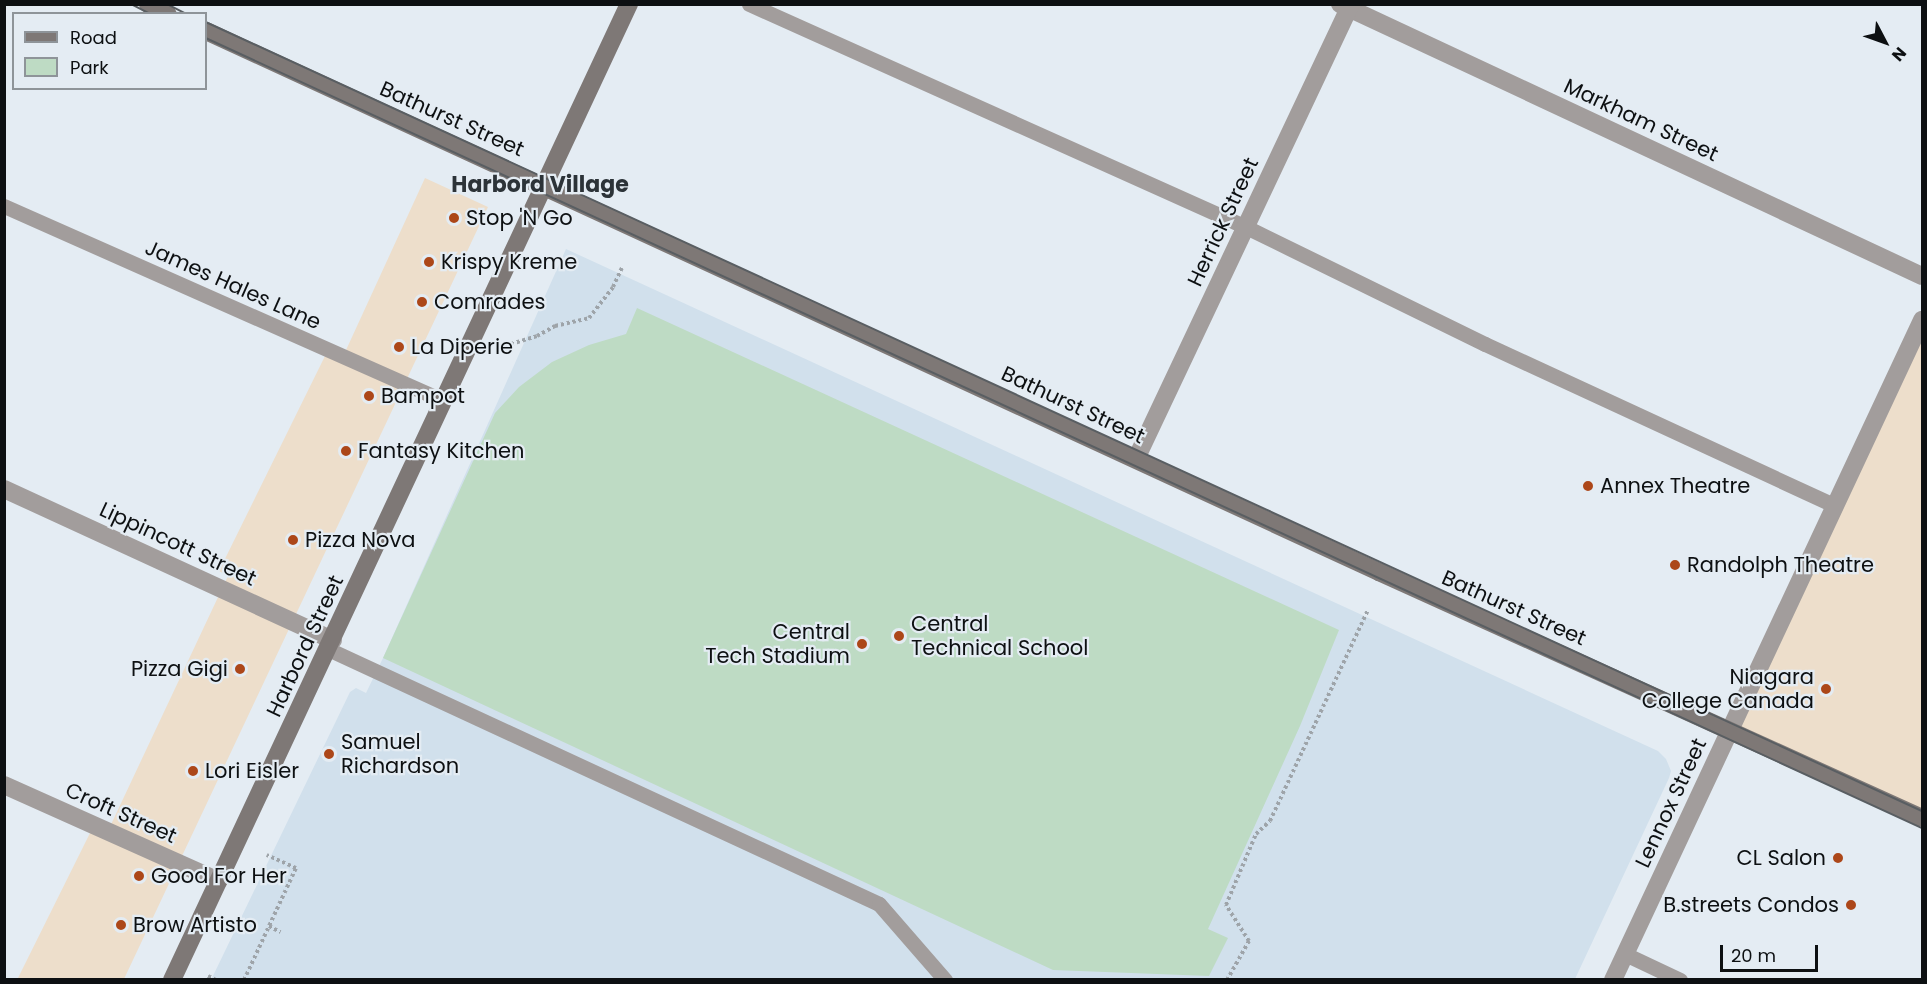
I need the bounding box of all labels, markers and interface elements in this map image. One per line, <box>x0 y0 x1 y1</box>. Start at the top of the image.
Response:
legend <box>12 12 207 90</box>
north arrow <box>1855 12 1915 72</box>
text: Road <box>70 25 117 50</box>
text: N <box>1886 42 1912 66</box>
text: Park <box>70 55 109 80</box>
street label: Markham Street <box>1560 73 1722 167</box>
street label: Bathurst Street <box>376 76 528 162</box>
street label: Herrick Street <box>1182 154 1264 290</box>
district label: Harbord Village <box>451 172 629 198</box>
place label: Stop 'N Go <box>466 205 573 231</box>
marker: Stop 'N Go <box>447 211 461 225</box>
street label: James Hales Lane <box>141 235 325 335</box>
place label: Krispy Kreme <box>441 249 577 275</box>
marker: Krispy Kreme <box>422 255 436 269</box>
place label: Comrades <box>434 289 545 315</box>
marker: Comrades <box>415 295 429 309</box>
place label: La Diperie <box>411 334 513 360</box>
marker: La Diperie <box>392 340 406 354</box>
street label: Bathurst Street <box>997 361 1149 449</box>
place label: Bampot <box>381 383 465 409</box>
marker: Bampot <box>362 389 376 403</box>
place label: Fantasy Kitchen <box>358 438 524 464</box>
marker: Fantasy Kitchen <box>339 444 353 458</box>
place label: Annex Theatre <box>1600 473 1750 499</box>
marker: Annex Theatre <box>1581 479 1595 493</box>
street label: Lippincott Street <box>96 497 260 591</box>
place label: Pizza Nova <box>305 527 415 553</box>
marker: Pizza Nova <box>286 533 300 547</box>
place label: Randolph Theatre <box>1687 552 1874 578</box>
marker: Randolph Theatre <box>1668 558 1682 572</box>
street label: Bathurst Street <box>1438 565 1590 651</box>
street label: Harbord Street <box>261 571 349 721</box>
place label: Central Technical School <box>911 611 1088 661</box>
place label: Central Tech Stadium <box>705 619 850 669</box>
marker: Central Technical School <box>892 629 906 643</box>
marker: Central Tech Stadium <box>855 637 869 651</box>
place label: Pizza Gigi <box>131 656 228 682</box>
marker: Pizza Gigi <box>233 662 247 676</box>
place label: Niagara College Canada <box>1642 664 1814 714</box>
marker: Niagara College Canada <box>1819 682 1833 696</box>
place label: Samuel Richardson <box>341 729 459 779</box>
street label: Lennox Street <box>1630 734 1712 872</box>
marker: Samuel Richardson <box>322 747 336 761</box>
place label: Lori Eisler <box>205 758 299 784</box>
marker: Lori Eisler <box>186 764 200 778</box>
street label: Croft Street <box>61 777 181 849</box>
place label: CL Salon <box>1737 845 1826 871</box>
marker: CL Salon <box>1831 851 1845 865</box>
place label: Good For Her <box>151 863 287 889</box>
marker: Good For Her <box>132 869 146 883</box>
place label: B.streets Condos <box>1663 892 1839 918</box>
marker: B.streets Condos <box>1844 898 1858 912</box>
place label: Brow Artisto <box>133 912 257 938</box>
marker: Brow Artisto <box>114 918 128 932</box>
scale bar <box>1723 933 1820 971</box>
text: 20 m <box>1731 943 1776 968</box>

